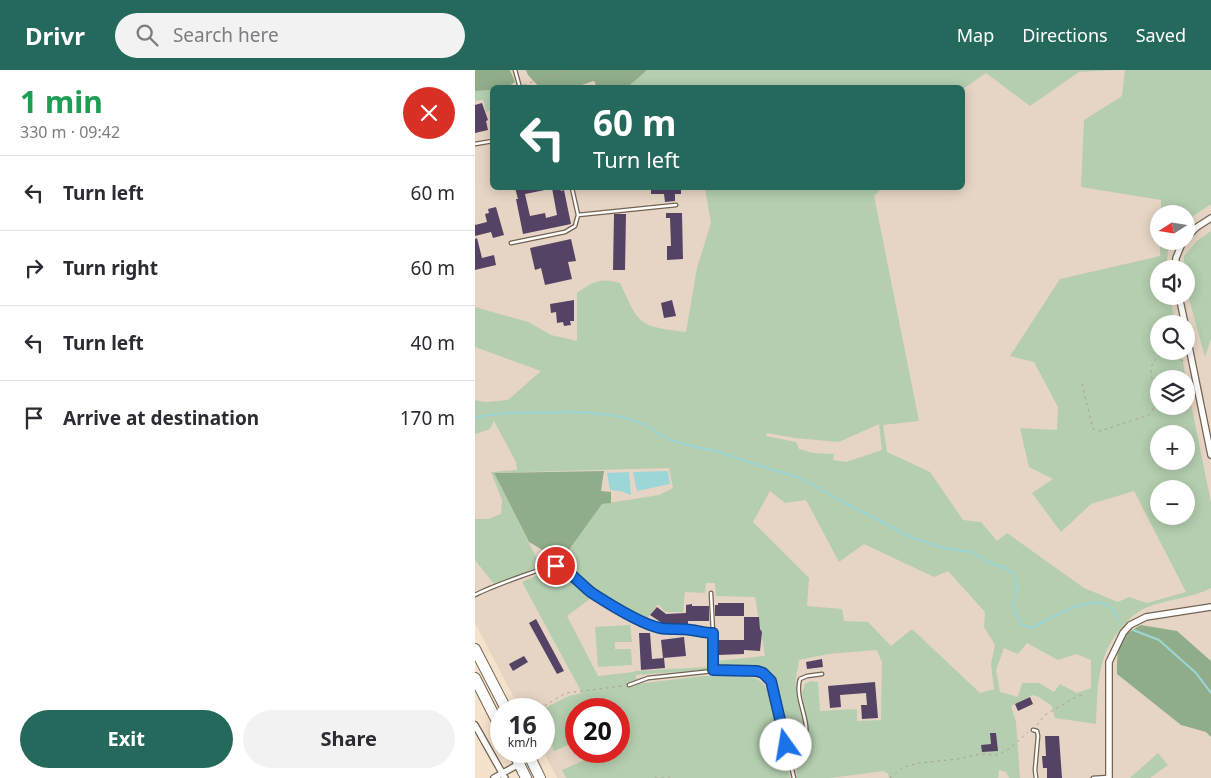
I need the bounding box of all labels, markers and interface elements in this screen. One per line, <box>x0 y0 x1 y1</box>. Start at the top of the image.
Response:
search box <box>115 13 465 58</box>
text: Drivr <box>25 19 85 52</box>
icon: search <box>133 21 161 49</box>
text: Search here <box>173 22 279 48</box>
text: Map <box>957 23 994 47</box>
text: Directions <box>1022 23 1108 47</box>
text: Saved <box>1136 23 1186 47</box>
text: 1 min <box>20 81 103 122</box>
button: close <box>403 87 455 139</box>
text: 60 m <box>593 99 676 146</box>
icon: left <box>510 105 575 170</box>
text: 330 m · 09:42 <box>20 121 120 143</box>
text: Turn left <box>593 144 680 174</box>
icon: left <box>20 179 48 207</box>
text: Turn left <box>63 180 144 206</box>
text: 60 m <box>411 180 455 206</box>
north arrow <box>1150 205 1195 250</box>
map controls <box>1150 205 1195 525</box>
icon: right <box>20 254 48 282</box>
text: Turn right <box>63 255 158 281</box>
text: 60 m <box>411 255 455 281</box>
button: sound <box>1150 260 1195 305</box>
button: search <box>1150 315 1195 360</box>
icon: left <box>20 329 48 357</box>
text: Turn left <box>63 330 144 356</box>
text: 40 m <box>411 330 455 356</box>
button: layers <box>1150 370 1195 415</box>
icon: arrive <box>20 404 48 432</box>
text: Arrive at destination <box>63 405 259 431</box>
text: 170 m <box>400 405 455 431</box>
button: + <box>1150 425 1195 470</box>
button: − <box>1150 480 1195 525</box>
pin <box>535 545 577 587</box>
icon: arrive <box>542 552 570 580</box>
speed limit sign: 20 <box>565 698 630 763</box>
text: 16 <box>508 707 537 741</box>
button: Exit <box>20 710 233 768</box>
button: Share <box>243 710 455 768</box>
position arrow <box>759 718 811 770</box>
text: km/h <box>508 734 537 751</box>

